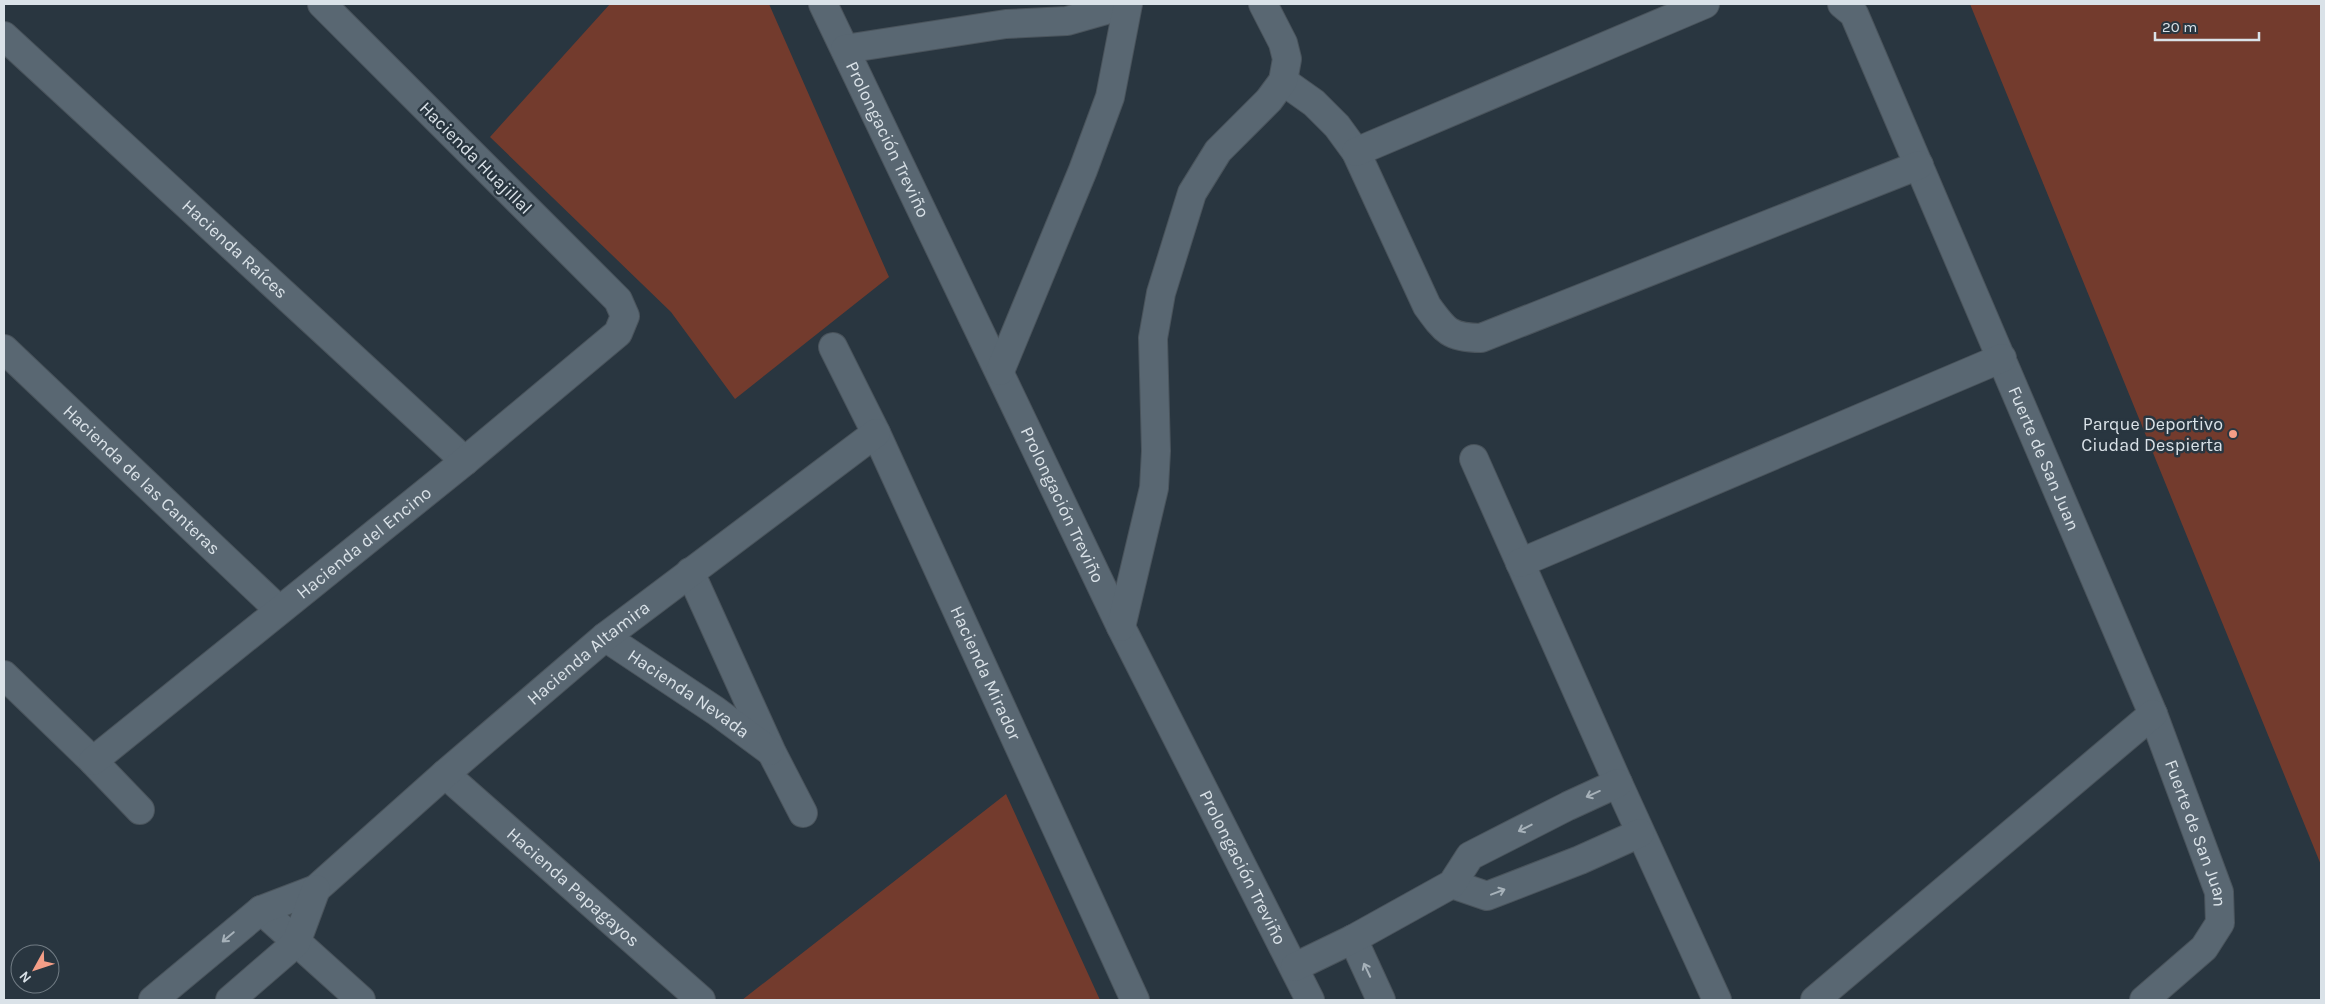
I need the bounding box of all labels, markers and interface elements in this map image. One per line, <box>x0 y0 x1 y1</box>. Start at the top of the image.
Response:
scale bar <box>2155 10 2259 42</box>
text: 20 m <box>2162 18 2197 36</box>
street label: Prolongación Treviño <box>841 58 934 221</box>
street label: Hacienda Huajillal <box>415 97 537 219</box>
street label: Hacienda Raíces <box>177 195 292 303</box>
street label: Fuerte de San Juan <box>2003 383 2084 534</box>
street label: Hacienda de las Canteras <box>59 400 225 559</box>
place label: Parque Deportivo Ciudad Despierta <box>2081 413 2223 456</box>
street label: Prolongación Treviño <box>1016 423 1109 586</box>
marker: Parque Deportivo Ciudad Despierta <box>2227 428 2239 440</box>
street label: Hacienda del Encino <box>292 481 436 604</box>
street label: Hacienda Altamira <box>523 596 654 710</box>
street label: Hacienda Mirador <box>945 602 1026 744</box>
street label: Hacienda Nevada <box>624 644 754 743</box>
street label: Fuerte de San Juan <box>2160 757 2231 907</box>
street label: Prolongación Treviño <box>1194 786 1291 948</box>
one-way arrow <box>1586 790 1601 800</box>
street label: Hacienda Papagayos <box>502 823 644 952</box>
one-way arrow <box>1518 824 1533 833</box>
one-way arrow <box>1490 887 1505 896</box>
one-way arrow <box>222 932 235 943</box>
north arrow <box>10 944 60 994</box>
one-way arrow <box>1362 963 1371 978</box>
text: N <box>16 968 35 986</box>

